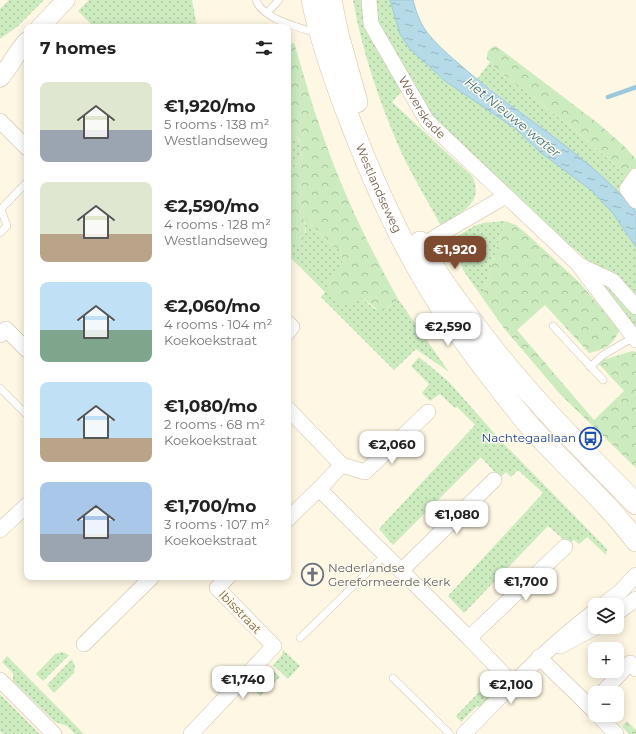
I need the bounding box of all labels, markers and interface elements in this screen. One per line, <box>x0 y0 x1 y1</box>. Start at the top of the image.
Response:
icon: filters <box>253 37 275 59</box>
text: 7 homes <box>40 38 116 58</box>
street label: Weverskade <box>395 73 449 142</box>
water label: Het Nieuwe water <box>462 74 565 161</box>
text: €1,920/mo <box>164 96 256 116</box>
icon: home <box>72 98 120 146</box>
text: 5 rooms · 138 m² <box>164 116 269 132</box>
text: Westlandseweg <box>164 132 268 148</box>
street label: Westlandseweg <box>353 141 405 235</box>
text: €2,590/mo <box>164 196 259 216</box>
icon: home <box>72 198 120 246</box>
text: 4 rooms · 128 m² <box>164 216 271 232</box>
text: Westlandseweg <box>164 232 268 248</box>
pin: €1,920 <box>422 236 488 270</box>
text: €1,920 <box>433 241 477 257</box>
text: €2,060/mo <box>164 296 260 316</box>
icon: home <box>72 298 120 346</box>
pin: €2,590 <box>415 313 481 347</box>
text: 4 rooms · 104 m² <box>164 316 272 332</box>
text: €2,590 <box>425 318 471 334</box>
text: Koekoekstraat <box>164 332 257 348</box>
text: €1,080/mo <box>164 396 257 416</box>
icon: home <box>72 398 120 446</box>
text: 2 rooms · 68 m² <box>164 416 265 432</box>
bus stop icon: Nachtegaallaan <box>578 425 604 451</box>
place label: Nachtegaallaan <box>481 430 576 445</box>
pin: €2,060 <box>359 431 425 465</box>
text: Koekoekstraat <box>164 432 257 448</box>
text: €2,060 <box>368 436 416 452</box>
text: €1,700/mo <box>164 496 256 516</box>
icon: home <box>72 498 120 546</box>
pin: €1,080 <box>424 501 490 535</box>
text: €1,080 <box>434 506 480 522</box>
text: 3 rooms · 107 m² <box>164 516 270 532</box>
text: Koekoekstraat <box>164 532 257 548</box>
place label: Nederlandse Gereformeerde Kerk <box>328 560 451 589</box>
church icon: Nederlandse Gereformeerde Kerk <box>300 562 326 588</box>
pin: €1,700 <box>493 568 559 602</box>
text: €1,700 <box>504 573 548 589</box>
street label: Ibisstraat <box>216 587 265 637</box>
map controls <box>588 598 624 722</box>
button: layers <box>588 598 624 634</box>
button: + <box>588 642 624 678</box>
pin: €1,740 <box>210 666 276 700</box>
text: €1,740 <box>221 671 265 687</box>
pin: €2,100 <box>478 671 544 705</box>
text: €2,100 <box>489 676 533 692</box>
button: − <box>588 686 624 722</box>

